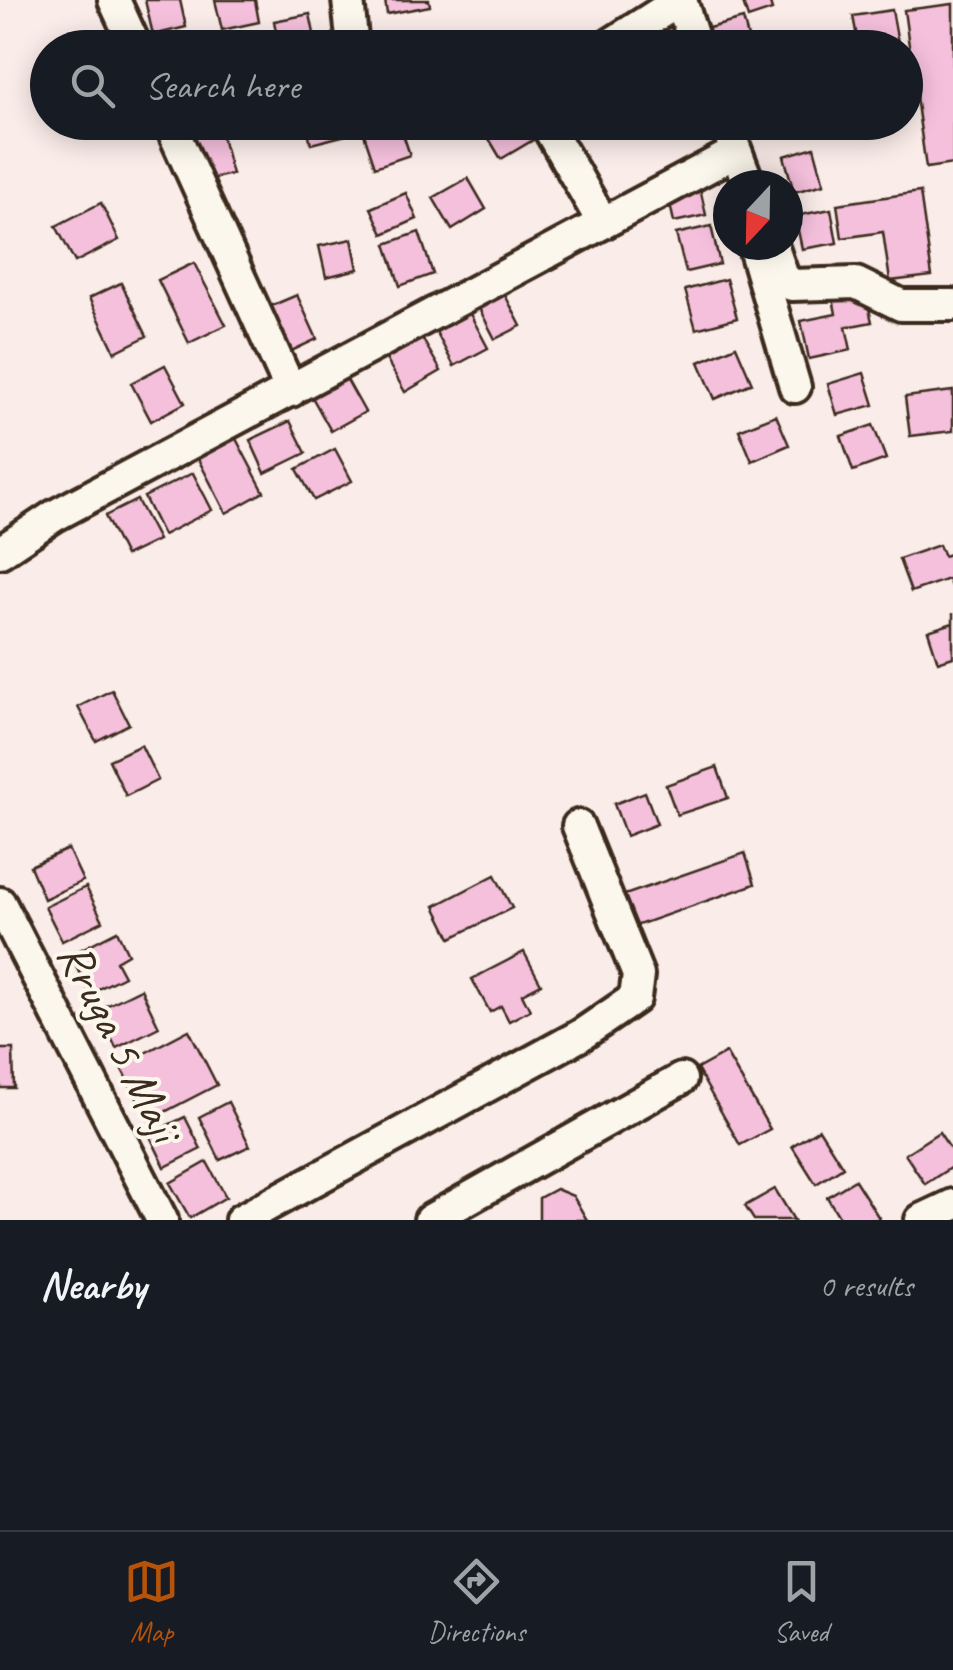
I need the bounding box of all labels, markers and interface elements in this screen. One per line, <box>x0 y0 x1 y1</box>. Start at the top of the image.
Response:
search box <box>30 30 923 140</box>
icon: search <box>65 58 120 113</box>
text: Search here <box>145 62 300 109</box>
north arrow <box>713 170 803 260</box>
street label: Rruga 5 Maji <box>44 932 198 1156</box>
text: Nearby <box>40 1259 146 1312</box>
text: 0 results <box>819 1265 913 1306</box>
tab: Map <box>124 1554 179 1649</box>
tab: Directions <box>428 1554 525 1649</box>
tab: Saved <box>774 1554 829 1649</box>

